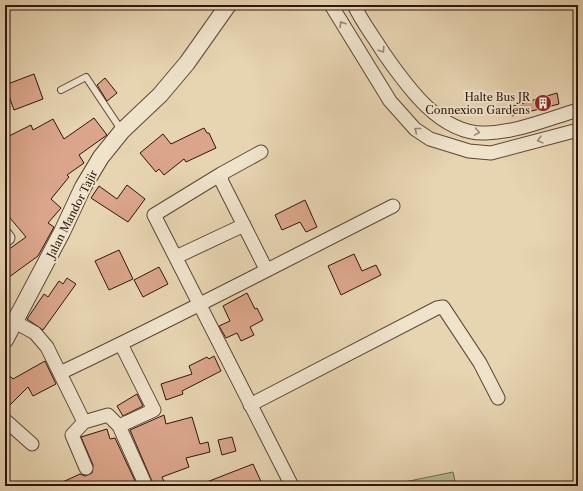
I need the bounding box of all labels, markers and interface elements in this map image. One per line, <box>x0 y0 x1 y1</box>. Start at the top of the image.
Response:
one-way arrow <box>340 21 347 28</box>
one-way arrow <box>377 46 385 53</box>
place label: Halte Bus JR Connexion Gardens <box>425 90 531 117</box>
building icon: Halte Bus JR Connexion Gardens <box>533 93 553 113</box>
one-way arrow <box>415 127 422 134</box>
one-way arrow <box>474 127 480 135</box>
one-way arrow <box>537 135 544 144</box>
street label: Jalan Mandor Tajir <box>43 167 100 262</box>

